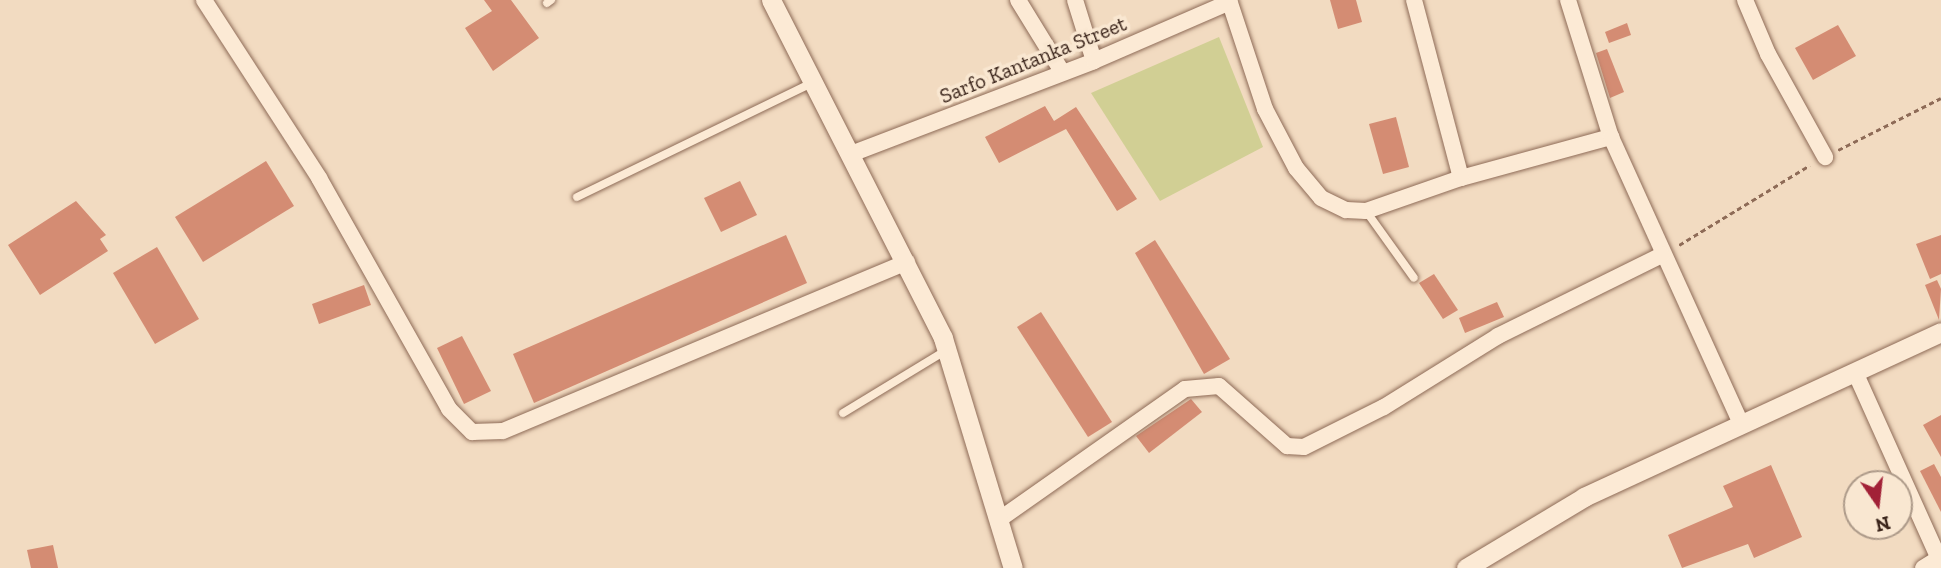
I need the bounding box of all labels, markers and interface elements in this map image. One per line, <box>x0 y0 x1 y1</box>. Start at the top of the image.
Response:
street label: Sarfo Kantanka Street <box>936 11 1130 109</box>
north arrow <box>1843 470 1913 540</box>
text: N <box>1873 511 1893 537</box>

